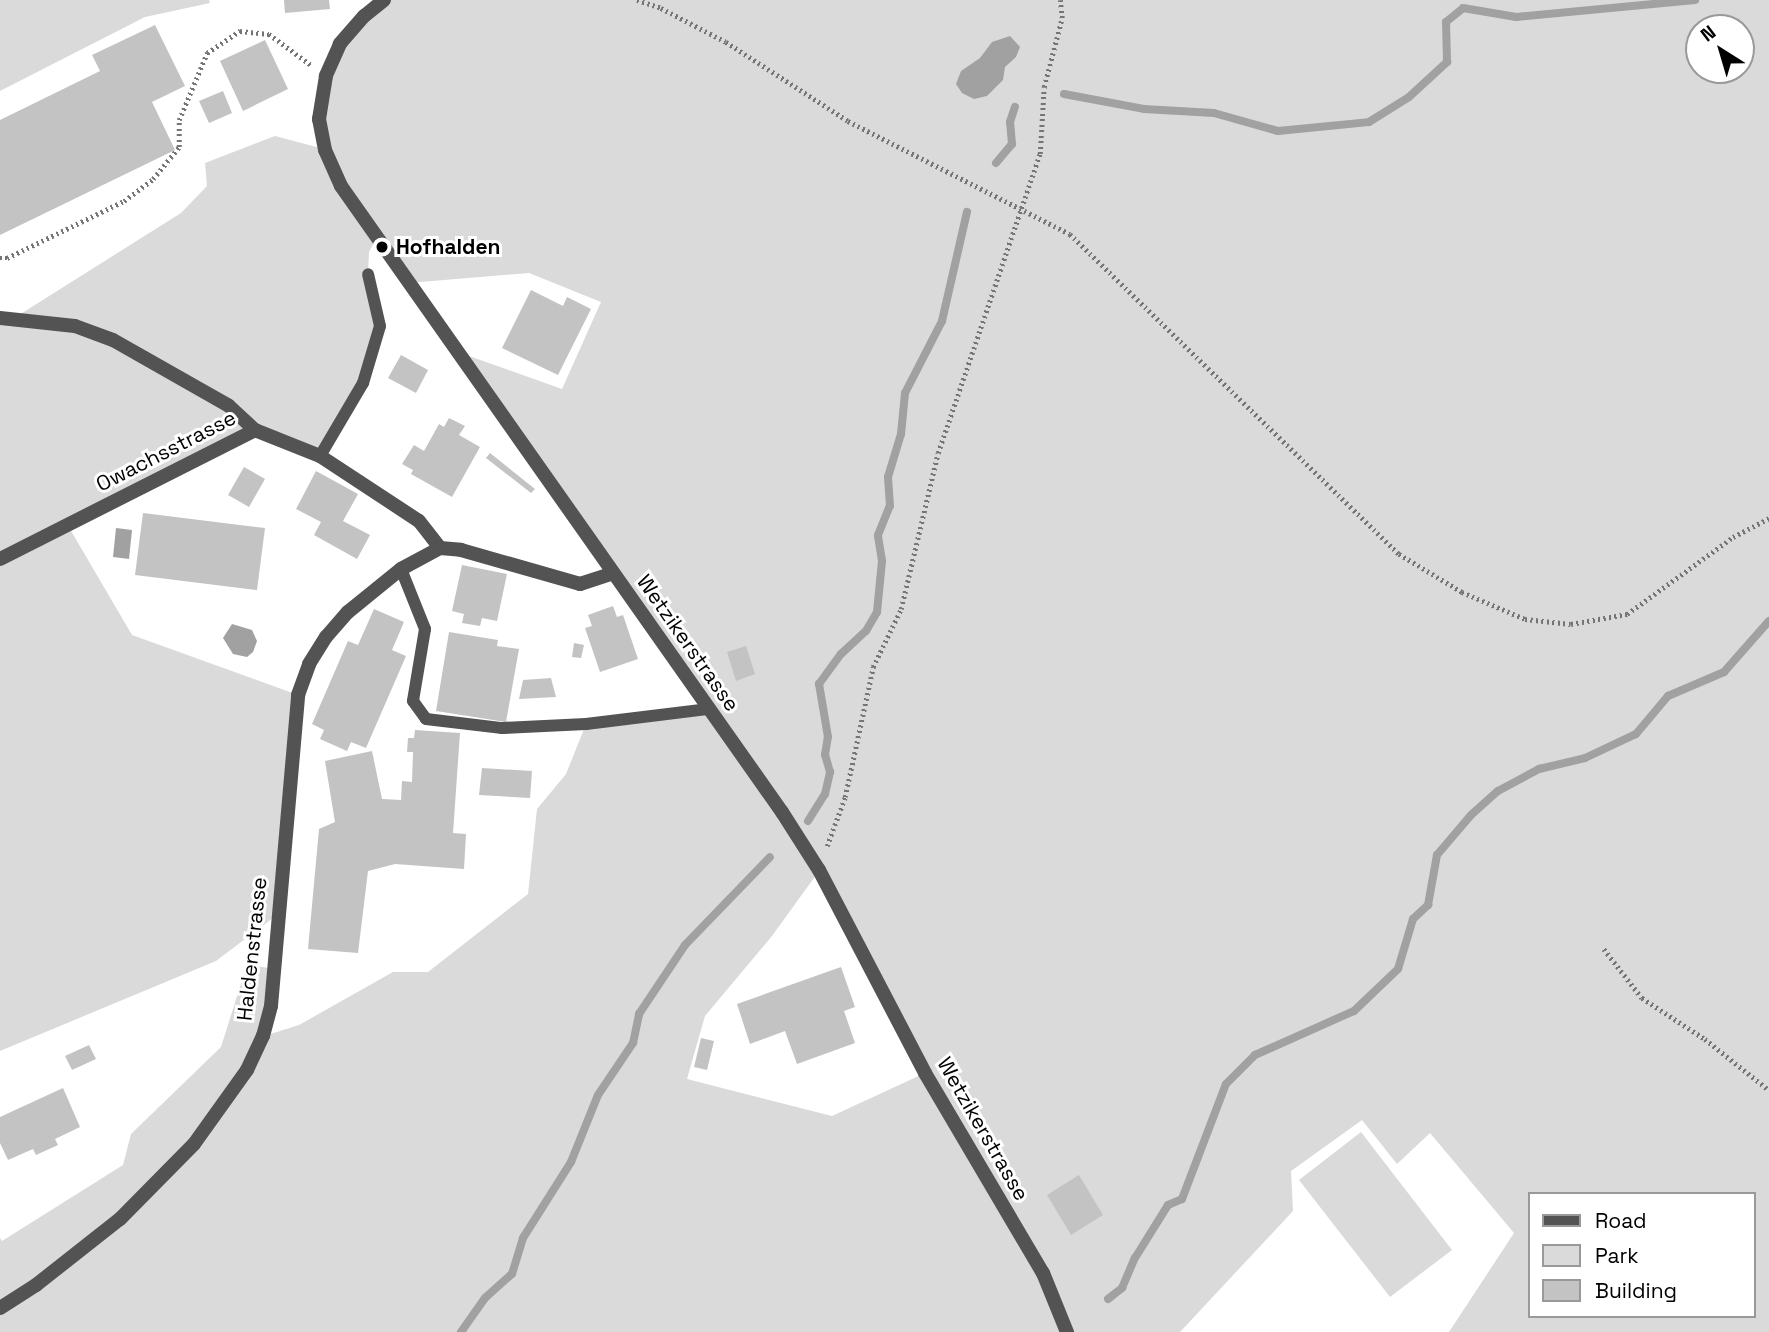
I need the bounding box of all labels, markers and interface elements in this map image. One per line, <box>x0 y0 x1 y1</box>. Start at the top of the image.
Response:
north arrow <box>1685 14 1755 84</box>
text: N <box>1696 20 1721 47</box>
place label: Hofhalden <box>396 234 501 260</box>
marker: Hofhalden <box>374 239 390 255</box>
street label: Owachsstrasse <box>92 405 240 497</box>
street label: Wetzikerstrasse <box>631 570 745 716</box>
street label: Haldenstrasse <box>232 876 272 1022</box>
street label: Wetzikerstrasse <box>932 1053 1034 1205</box>
legend <box>1528 1192 1755 1318</box>
text: Road <box>1595 1207 1647 1234</box>
text: Park <box>1595 1242 1639 1269</box>
text: Building <box>1595 1277 1677 1304</box>

